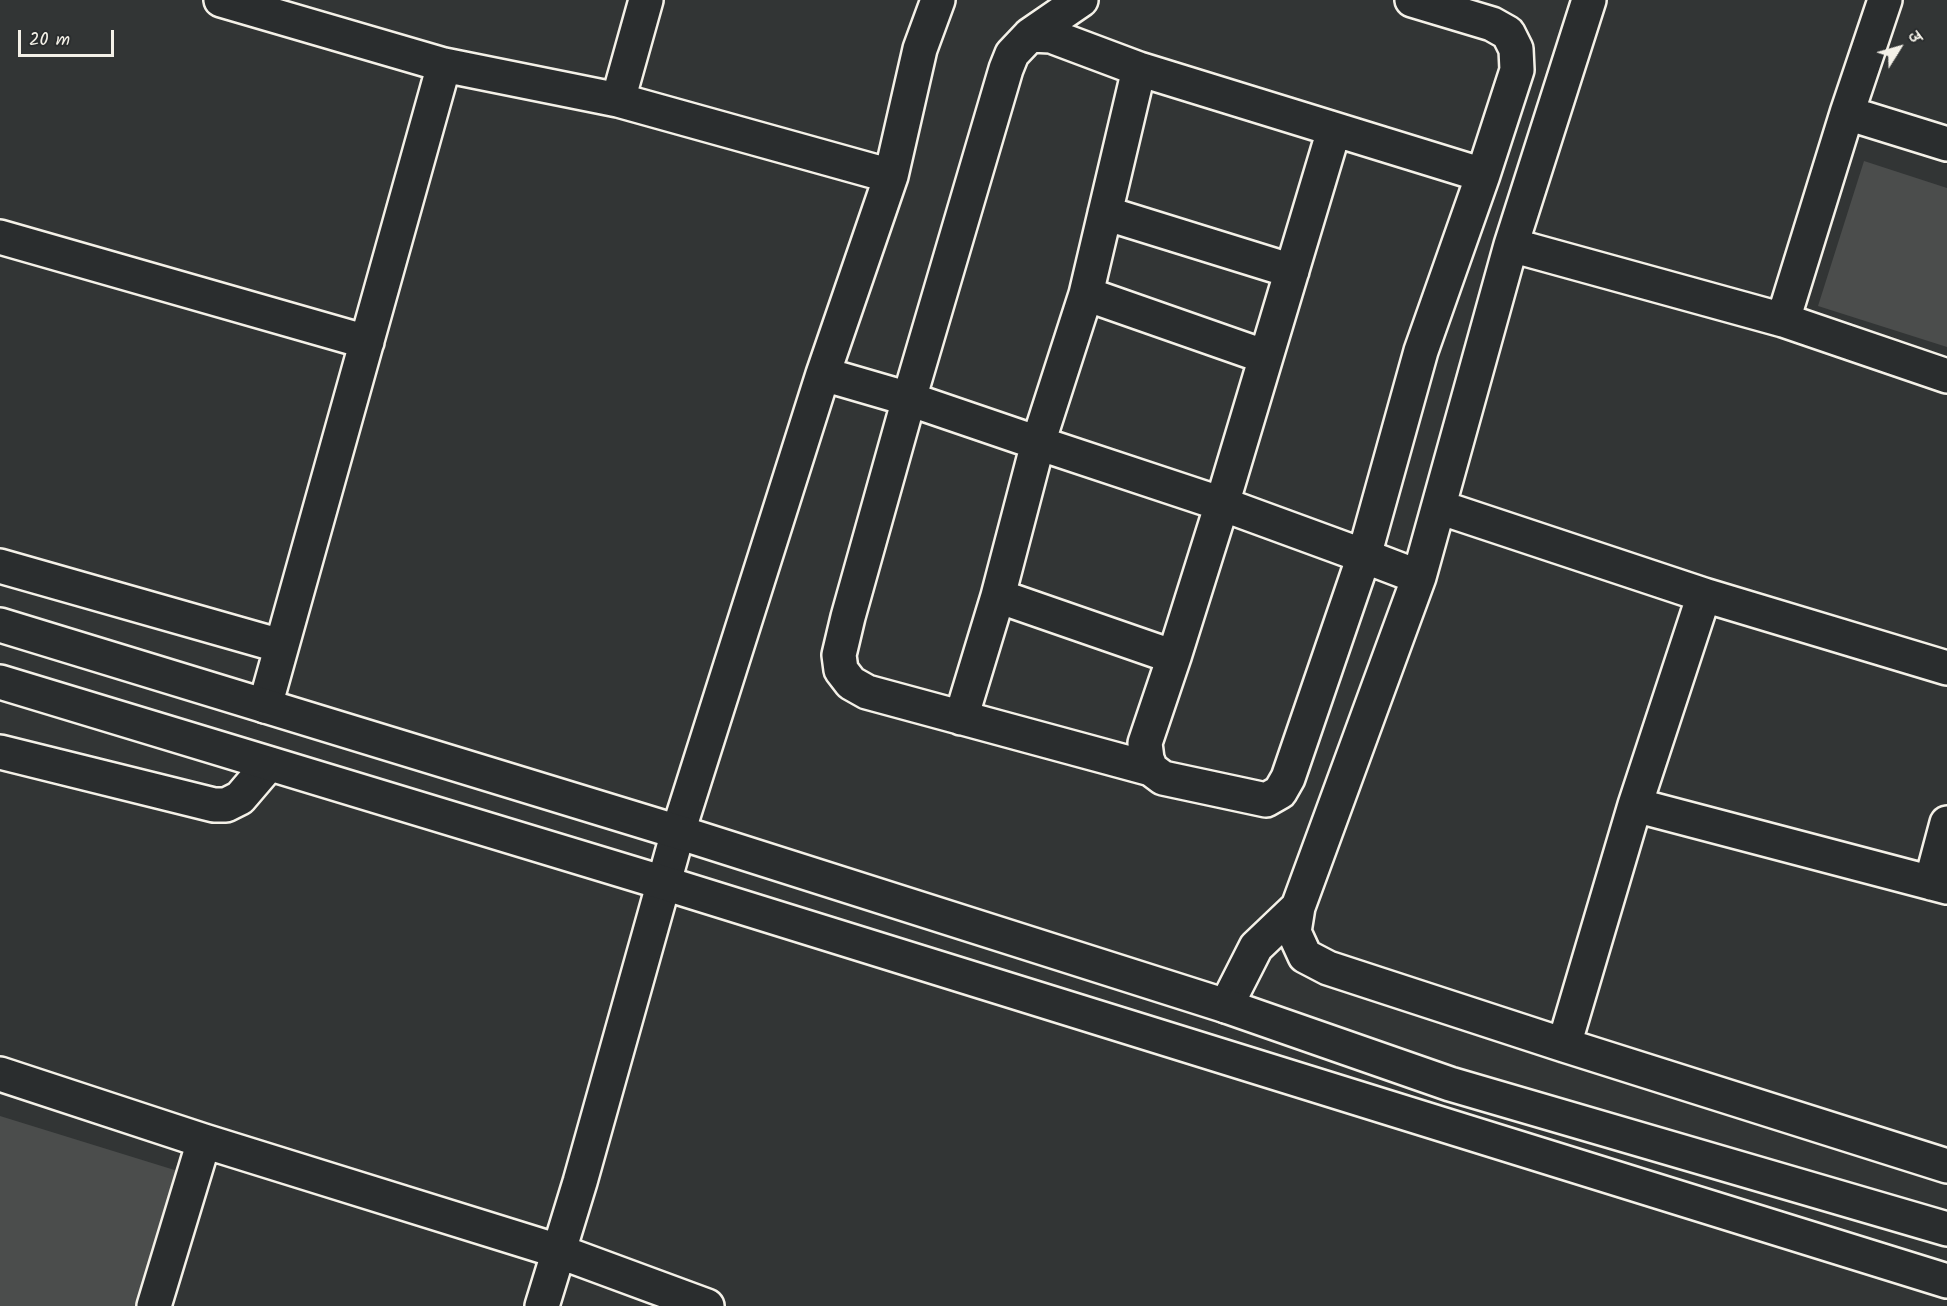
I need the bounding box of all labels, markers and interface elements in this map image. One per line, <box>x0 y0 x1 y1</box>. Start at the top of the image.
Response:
scale bar <box>21 18 117 56</box>
north arrow <box>1869 18 1929 78</box>
text: उ <box>1901 25 1927 48</box>
text: 20 m <box>29 26 70 55</box>

